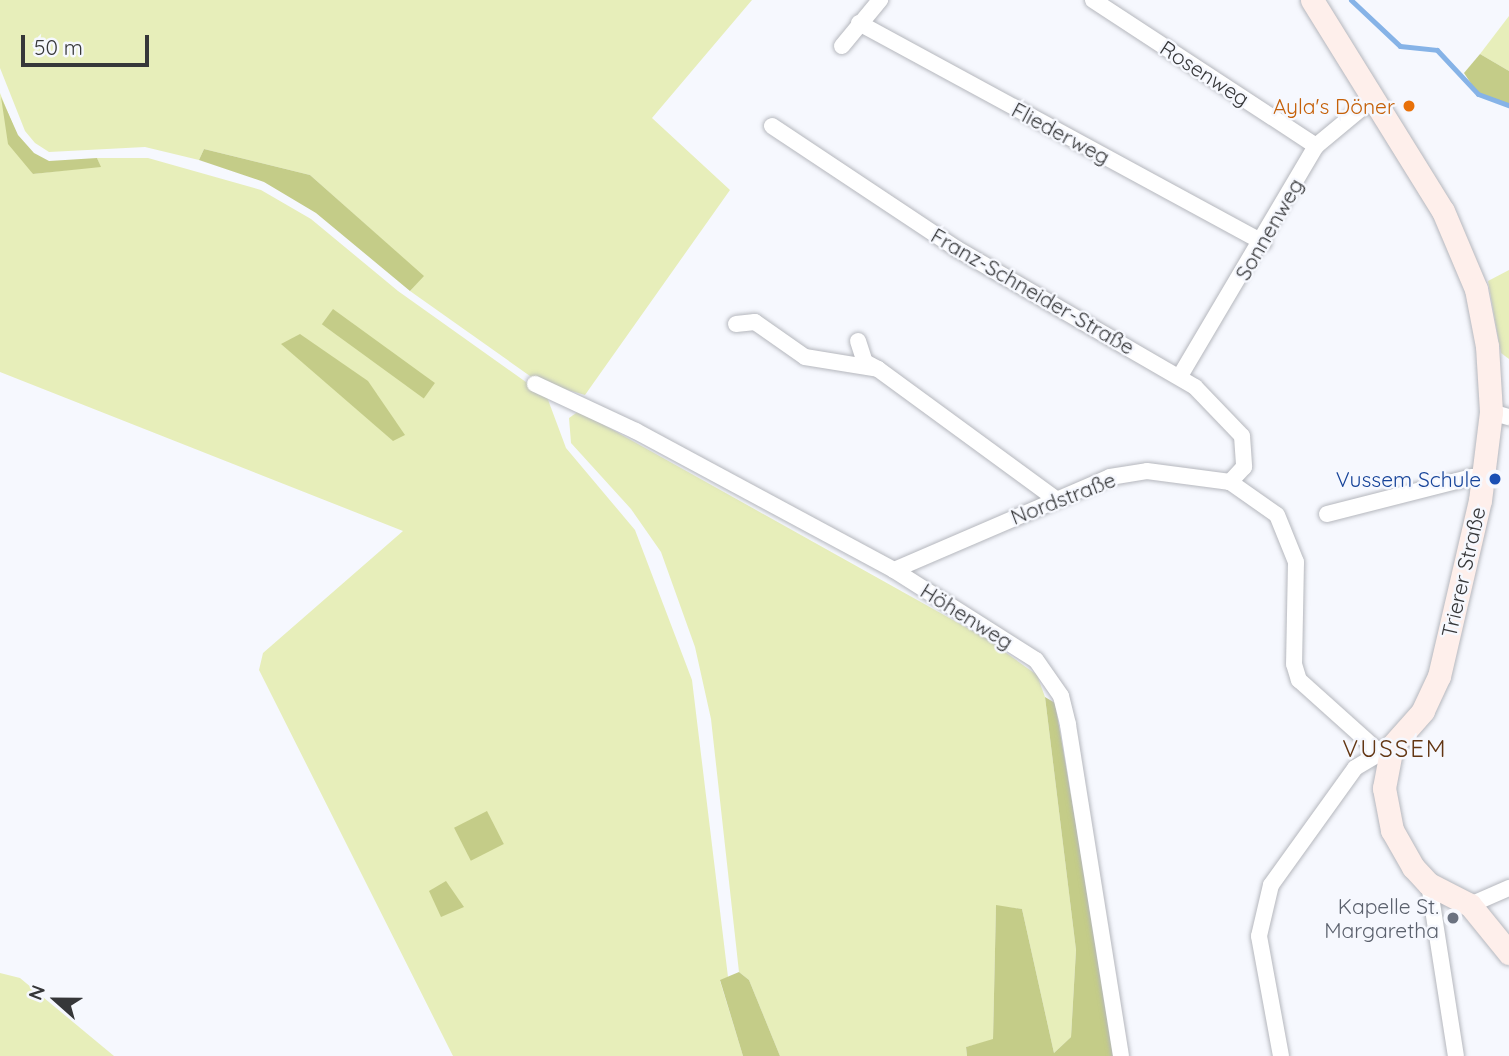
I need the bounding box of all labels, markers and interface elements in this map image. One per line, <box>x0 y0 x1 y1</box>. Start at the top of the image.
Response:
scale bar <box>24 21 152 65</box>
text: 50 m <box>34 34 83 60</box>
street label: Rosenweg <box>1156 35 1254 111</box>
place label: Ayla's Döner <box>1273 93 1395 119</box>
street label: Fliederweg <box>1008 97 1114 169</box>
marker: Ayla's Döner <box>1401 98 1417 114</box>
street label: Sonnenweg <box>1230 174 1308 284</box>
street label: Franz-Schneider-Straße <box>927 222 1139 360</box>
street label: Nordstraße <box>1007 466 1119 530</box>
place label: Vussem Schule <box>1336 466 1481 492</box>
marker: Vussem Schule <box>1487 471 1503 487</box>
street label: Trierer Straße <box>1436 504 1490 640</box>
street label: Höhenweg <box>916 578 1018 654</box>
district label: VUSSEM <box>1343 735 1447 763</box>
place label: Kapelle St. Margaretha <box>1324 893 1439 943</box>
marker: Kapelle St. Margaretha <box>1445 910 1461 926</box>
north arrow <box>21 965 91 1035</box>
text: N <box>23 982 50 1003</box>

